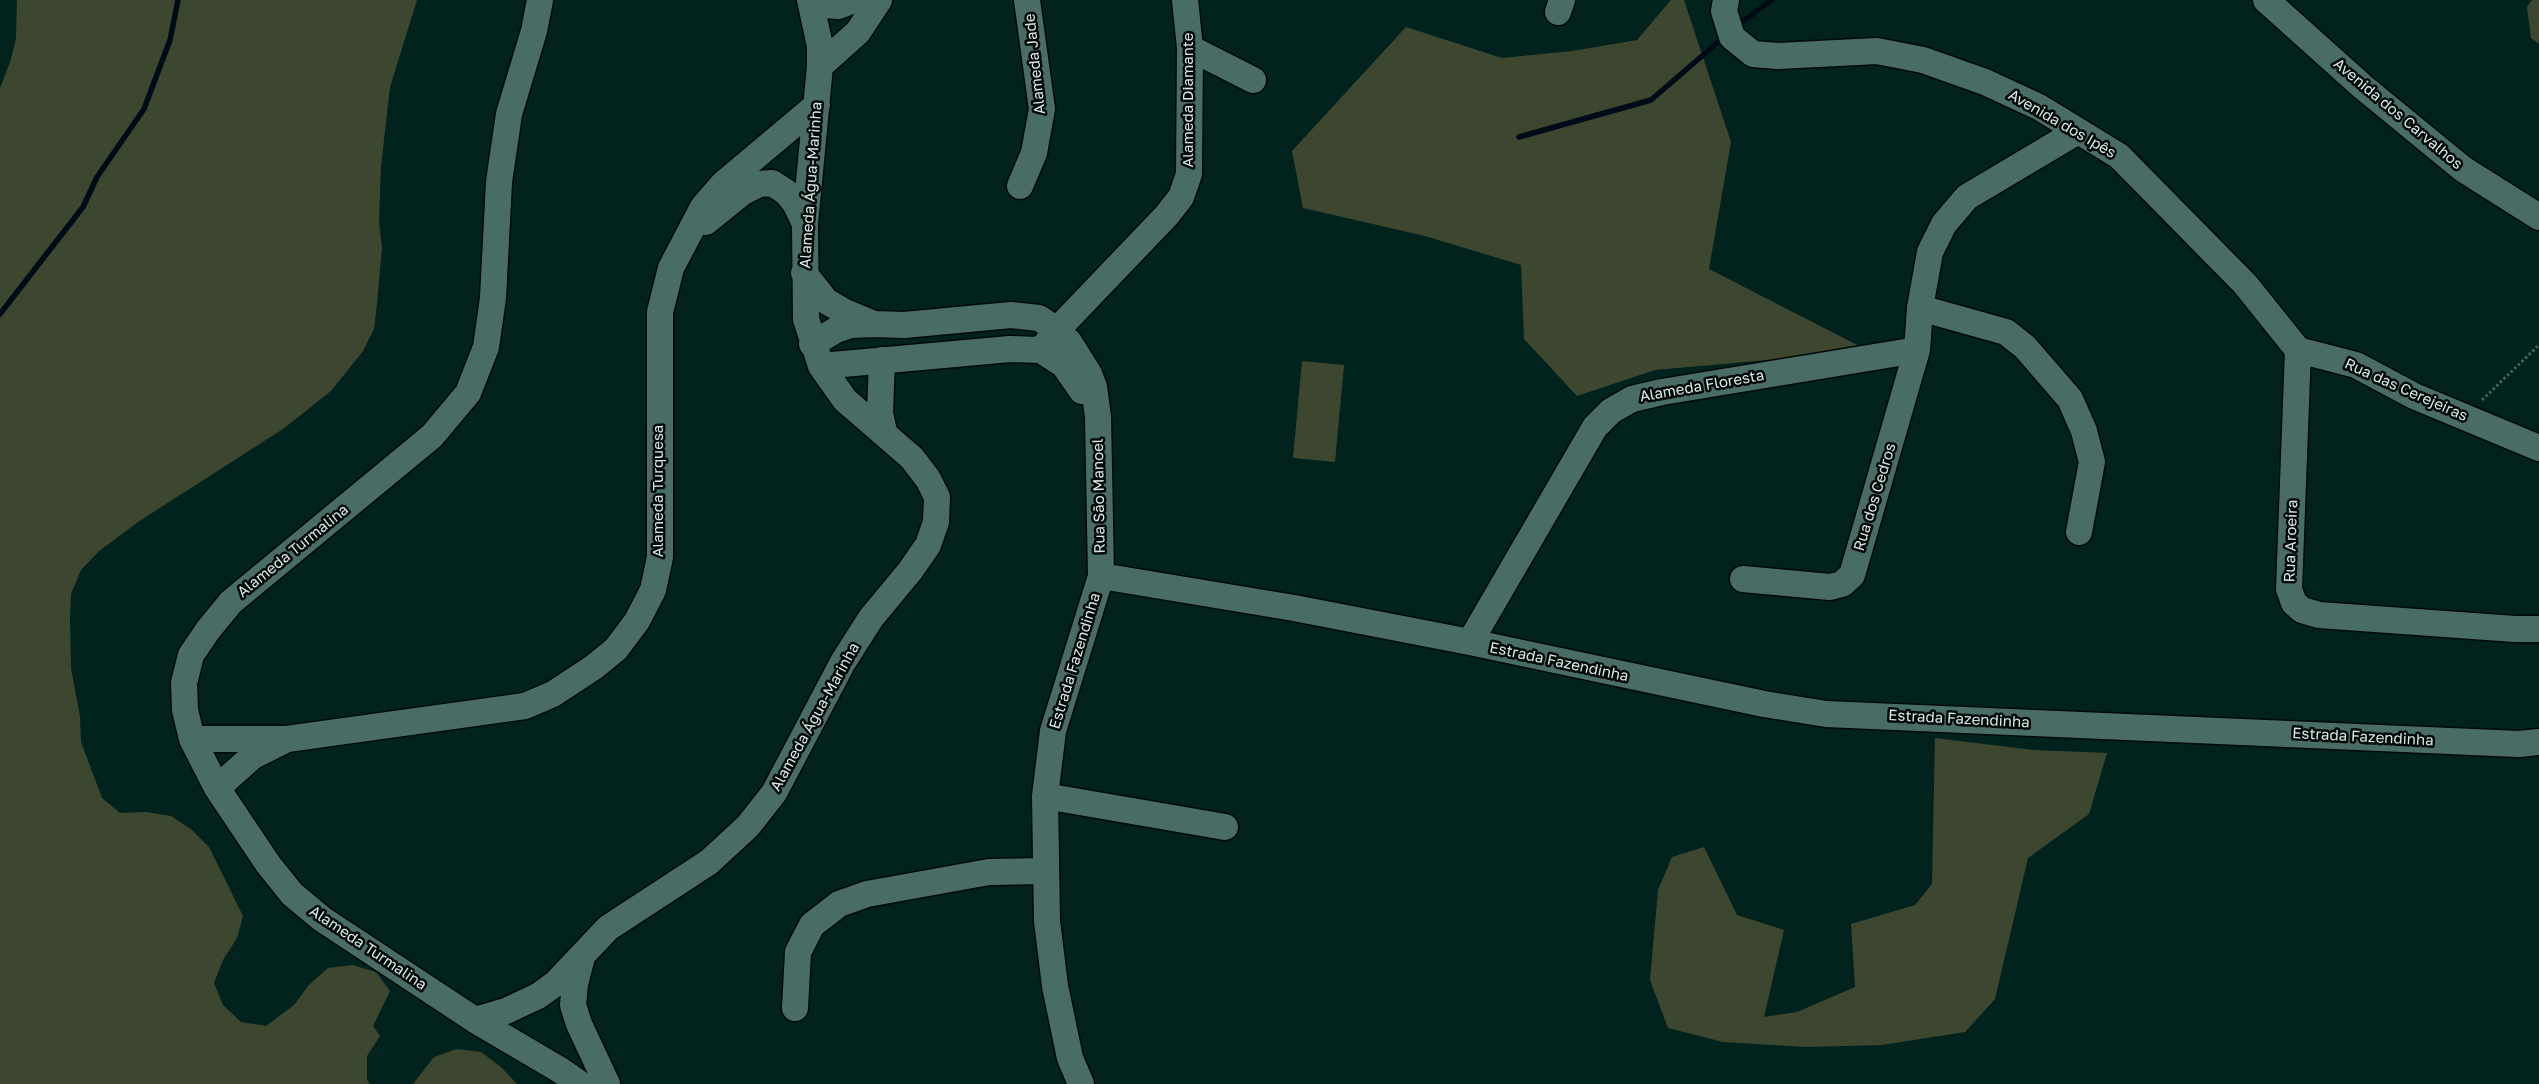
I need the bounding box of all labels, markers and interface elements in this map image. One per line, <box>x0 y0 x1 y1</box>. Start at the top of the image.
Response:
street label: Alameda Jade <box>1021 13 1049 115</box>
street label: Alameda Diamante <box>1179 33 1197 167</box>
street label: Avenida dos Carvalhos <box>2330 55 2466 173</box>
street label: Avenida dos Ipês <box>2005 86 2119 162</box>
street label: Alameda Água-Marinha <box>796 101 826 269</box>
street label: Rua das Cerejeiras <box>2342 355 2470 425</box>
street label: Alameda Floresta <box>1638 366 1766 406</box>
street label: Alameda Turquesa <box>649 425 667 557</box>
street label: Rua São Manoel <box>1089 438 1109 554</box>
street label: Rua dos Cedros <box>1850 441 1900 553</box>
street label: Rua Aroeira <box>2281 499 2301 583</box>
street label: Alameda Turmalina <box>234 501 352 601</box>
street label: Estrada Fazendinha <box>1046 591 1104 731</box>
street label: Estrada Fazendinha <box>1488 638 1630 686</box>
street label: Alameda Água-Marinha <box>767 640 863 794</box>
street label: Estrada Fazendinha <box>1888 706 2030 732</box>
street label: Estrada Fazendinha <box>2292 724 2434 750</box>
street label: Alameda Turmalina <box>306 902 430 994</box>

